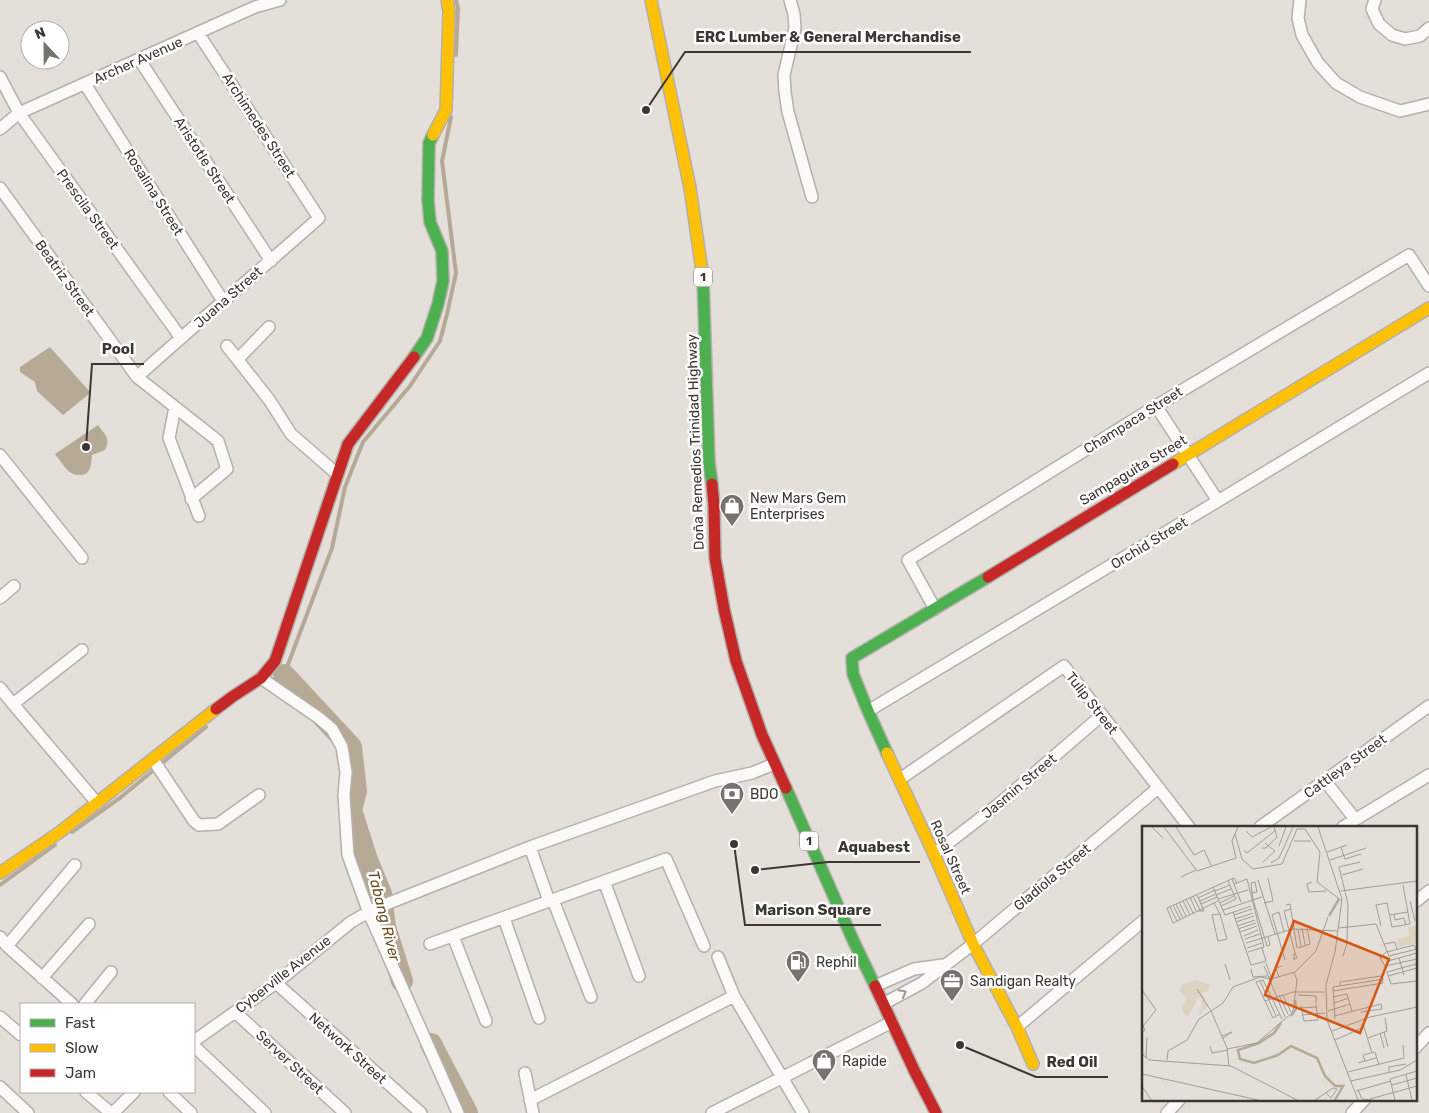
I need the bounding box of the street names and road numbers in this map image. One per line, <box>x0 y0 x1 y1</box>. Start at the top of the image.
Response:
street label: Archer Avenue <box>91 33 186 88</box>
street label: Archimedes Street <box>218 70 299 181</box>
street label: Aristotle Street <box>170 114 239 207</box>
street label: Rosalina Street <box>120 146 187 239</box>
street label: Prescila Street <box>53 166 123 253</box>
street label: Beatriz Street <box>31 237 98 320</box>
street label: Juana Street <box>191 263 266 332</box>
road number: 1 <box>694 268 712 286</box>
street label: Doña Remedios Trinidad Highway <box>683 333 708 550</box>
street label: Champaca Street <box>1081 383 1186 458</box>
street label: Sampaguita Street <box>1076 431 1190 509</box>
street label: Orchid Street <box>1108 514 1191 573</box>
street label: Tulip Street <box>1062 669 1122 738</box>
street label: Cattleya Street <box>1301 730 1390 802</box>
street label: Jasmin Street <box>979 750 1060 822</box>
street label: Rosal Street <box>927 818 975 897</box>
road number: 1 <box>800 831 818 850</box>
street label: Gladiola Street <box>1010 840 1095 915</box>
street label: Cyberville Avenue <box>232 932 335 1017</box>
street label: Network Street <box>305 1009 390 1088</box>
street label: Server Street <box>252 1027 327 1098</box>

